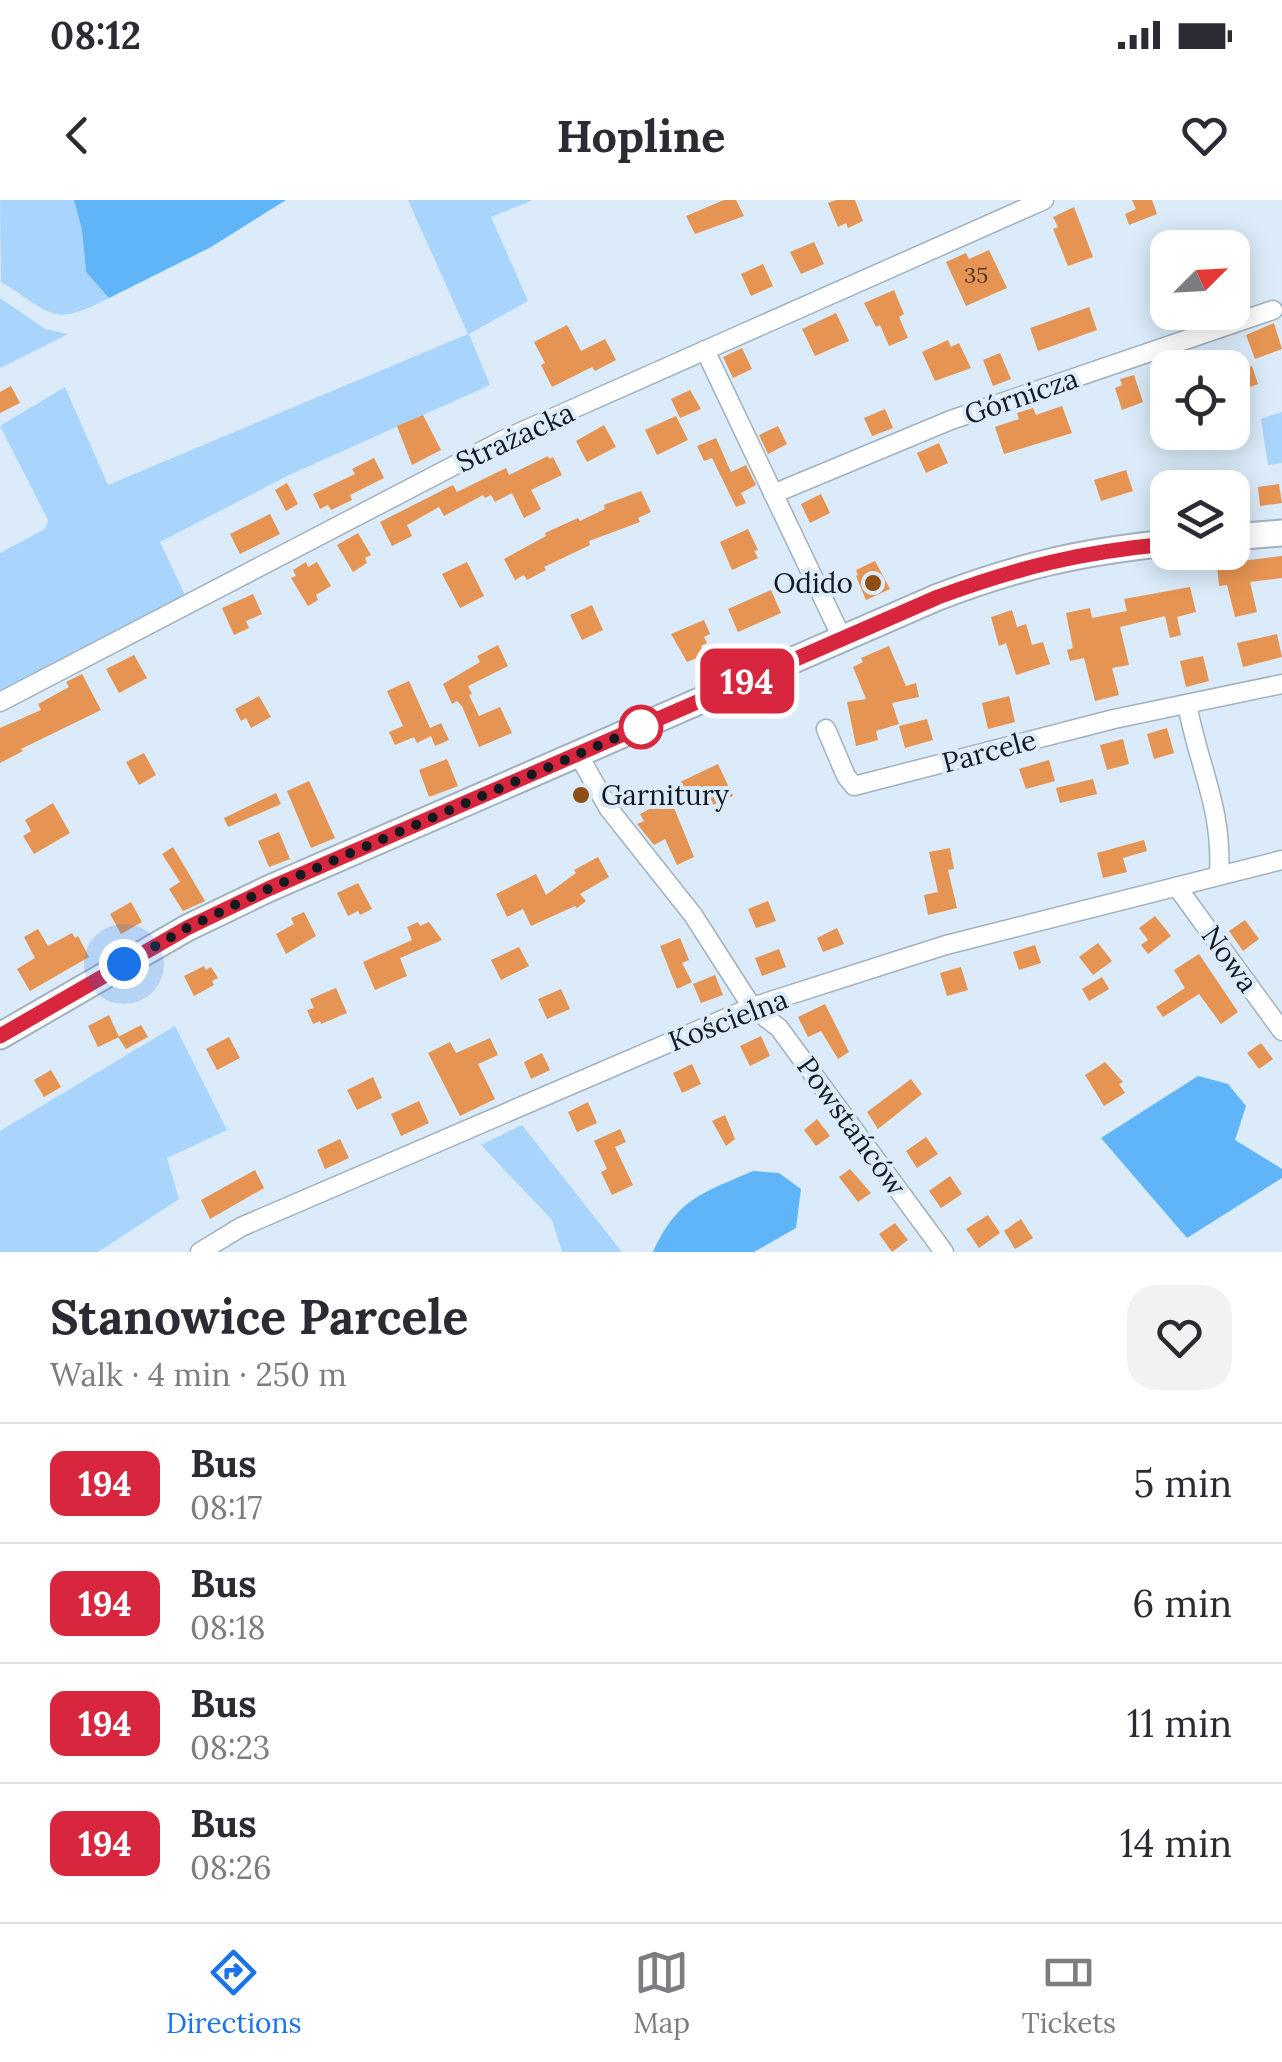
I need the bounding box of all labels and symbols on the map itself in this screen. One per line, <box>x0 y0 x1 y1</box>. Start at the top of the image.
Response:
north arrow <box>1150 230 1250 330</box>
house number: 35 <box>964 261 988 289</box>
street label: Górnicza <box>959 360 1083 432</box>
street label: Strażacka <box>450 394 580 480</box>
place label: Odido <box>773 565 853 601</box>
marker: Odido <box>862 572 884 594</box>
line badge: 194 <box>690 648 804 714</box>
unlabelled marker <box>620 706 662 748</box>
street label: Parcele <box>938 721 1040 781</box>
place label: Garnitury <box>601 777 729 813</box>
marker: Garnitury <box>570 784 592 806</box>
street label: Nowa <box>1194 919 1266 999</box>
your location <box>99 939 149 989</box>
street label: Kościelna <box>663 981 793 1059</box>
street label: Powstańców <box>789 1049 915 1203</box>

